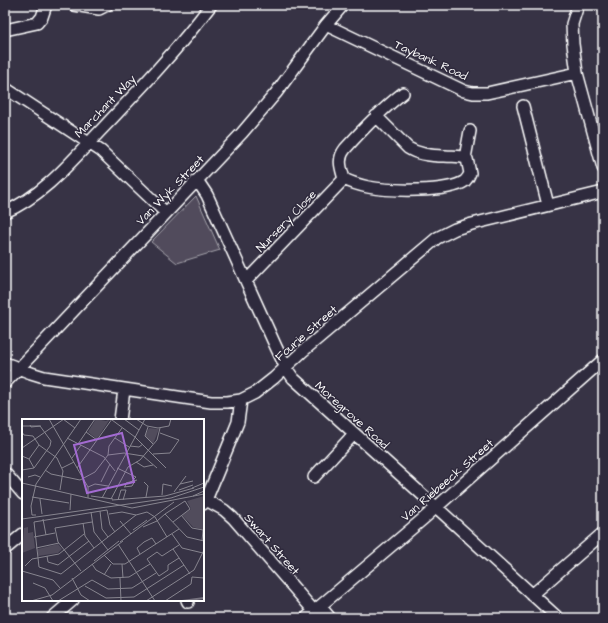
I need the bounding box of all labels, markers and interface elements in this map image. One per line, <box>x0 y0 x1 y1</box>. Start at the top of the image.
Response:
street label: Taybank Road <box>391 36 470 86</box>
street label: Marchant Way <box>71 71 141 142</box>
street label: Van Wyk Street <box>132 151 209 230</box>
street label: Nursery Close <box>252 186 321 257</box>
street label: Fourie Street <box>271 301 341 365</box>
street label: Moregrove Road <box>310 377 392 454</box>
inset map <box>22 419 204 601</box>
street label: Van Riebeeck Street <box>397 435 497 525</box>
street label: Swart Street <box>240 510 303 579</box>

